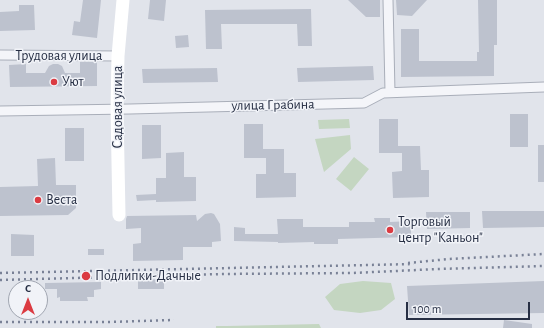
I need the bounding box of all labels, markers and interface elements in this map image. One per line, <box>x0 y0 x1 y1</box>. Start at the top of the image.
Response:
street label: Трудовая улица <box>16 48 102 64</box>
street label: Садовая улица <box>110 66 126 148</box>
place label: Уют <box>62 74 84 90</box>
marker: Уют <box>49 77 59 87</box>
street label: улица Грабина <box>231 96 315 114</box>
place label: Веста <box>46 192 77 208</box>
marker: Веста <box>33 195 43 205</box>
place label: Торговый центр "Каньон" <box>398 214 483 246</box>
marker: Торговый центр "Каньон" <box>385 225 395 235</box>
place label: Подлипки-Дачные <box>95 268 201 284</box>
marker: Подлипки-Дачные <box>80 270 92 282</box>
north arrow <box>8 280 48 320</box>
text: С <box>25 283 31 294</box>
scale bar <box>408 294 532 320</box>
text: 100 m <box>413 303 441 315</box>

